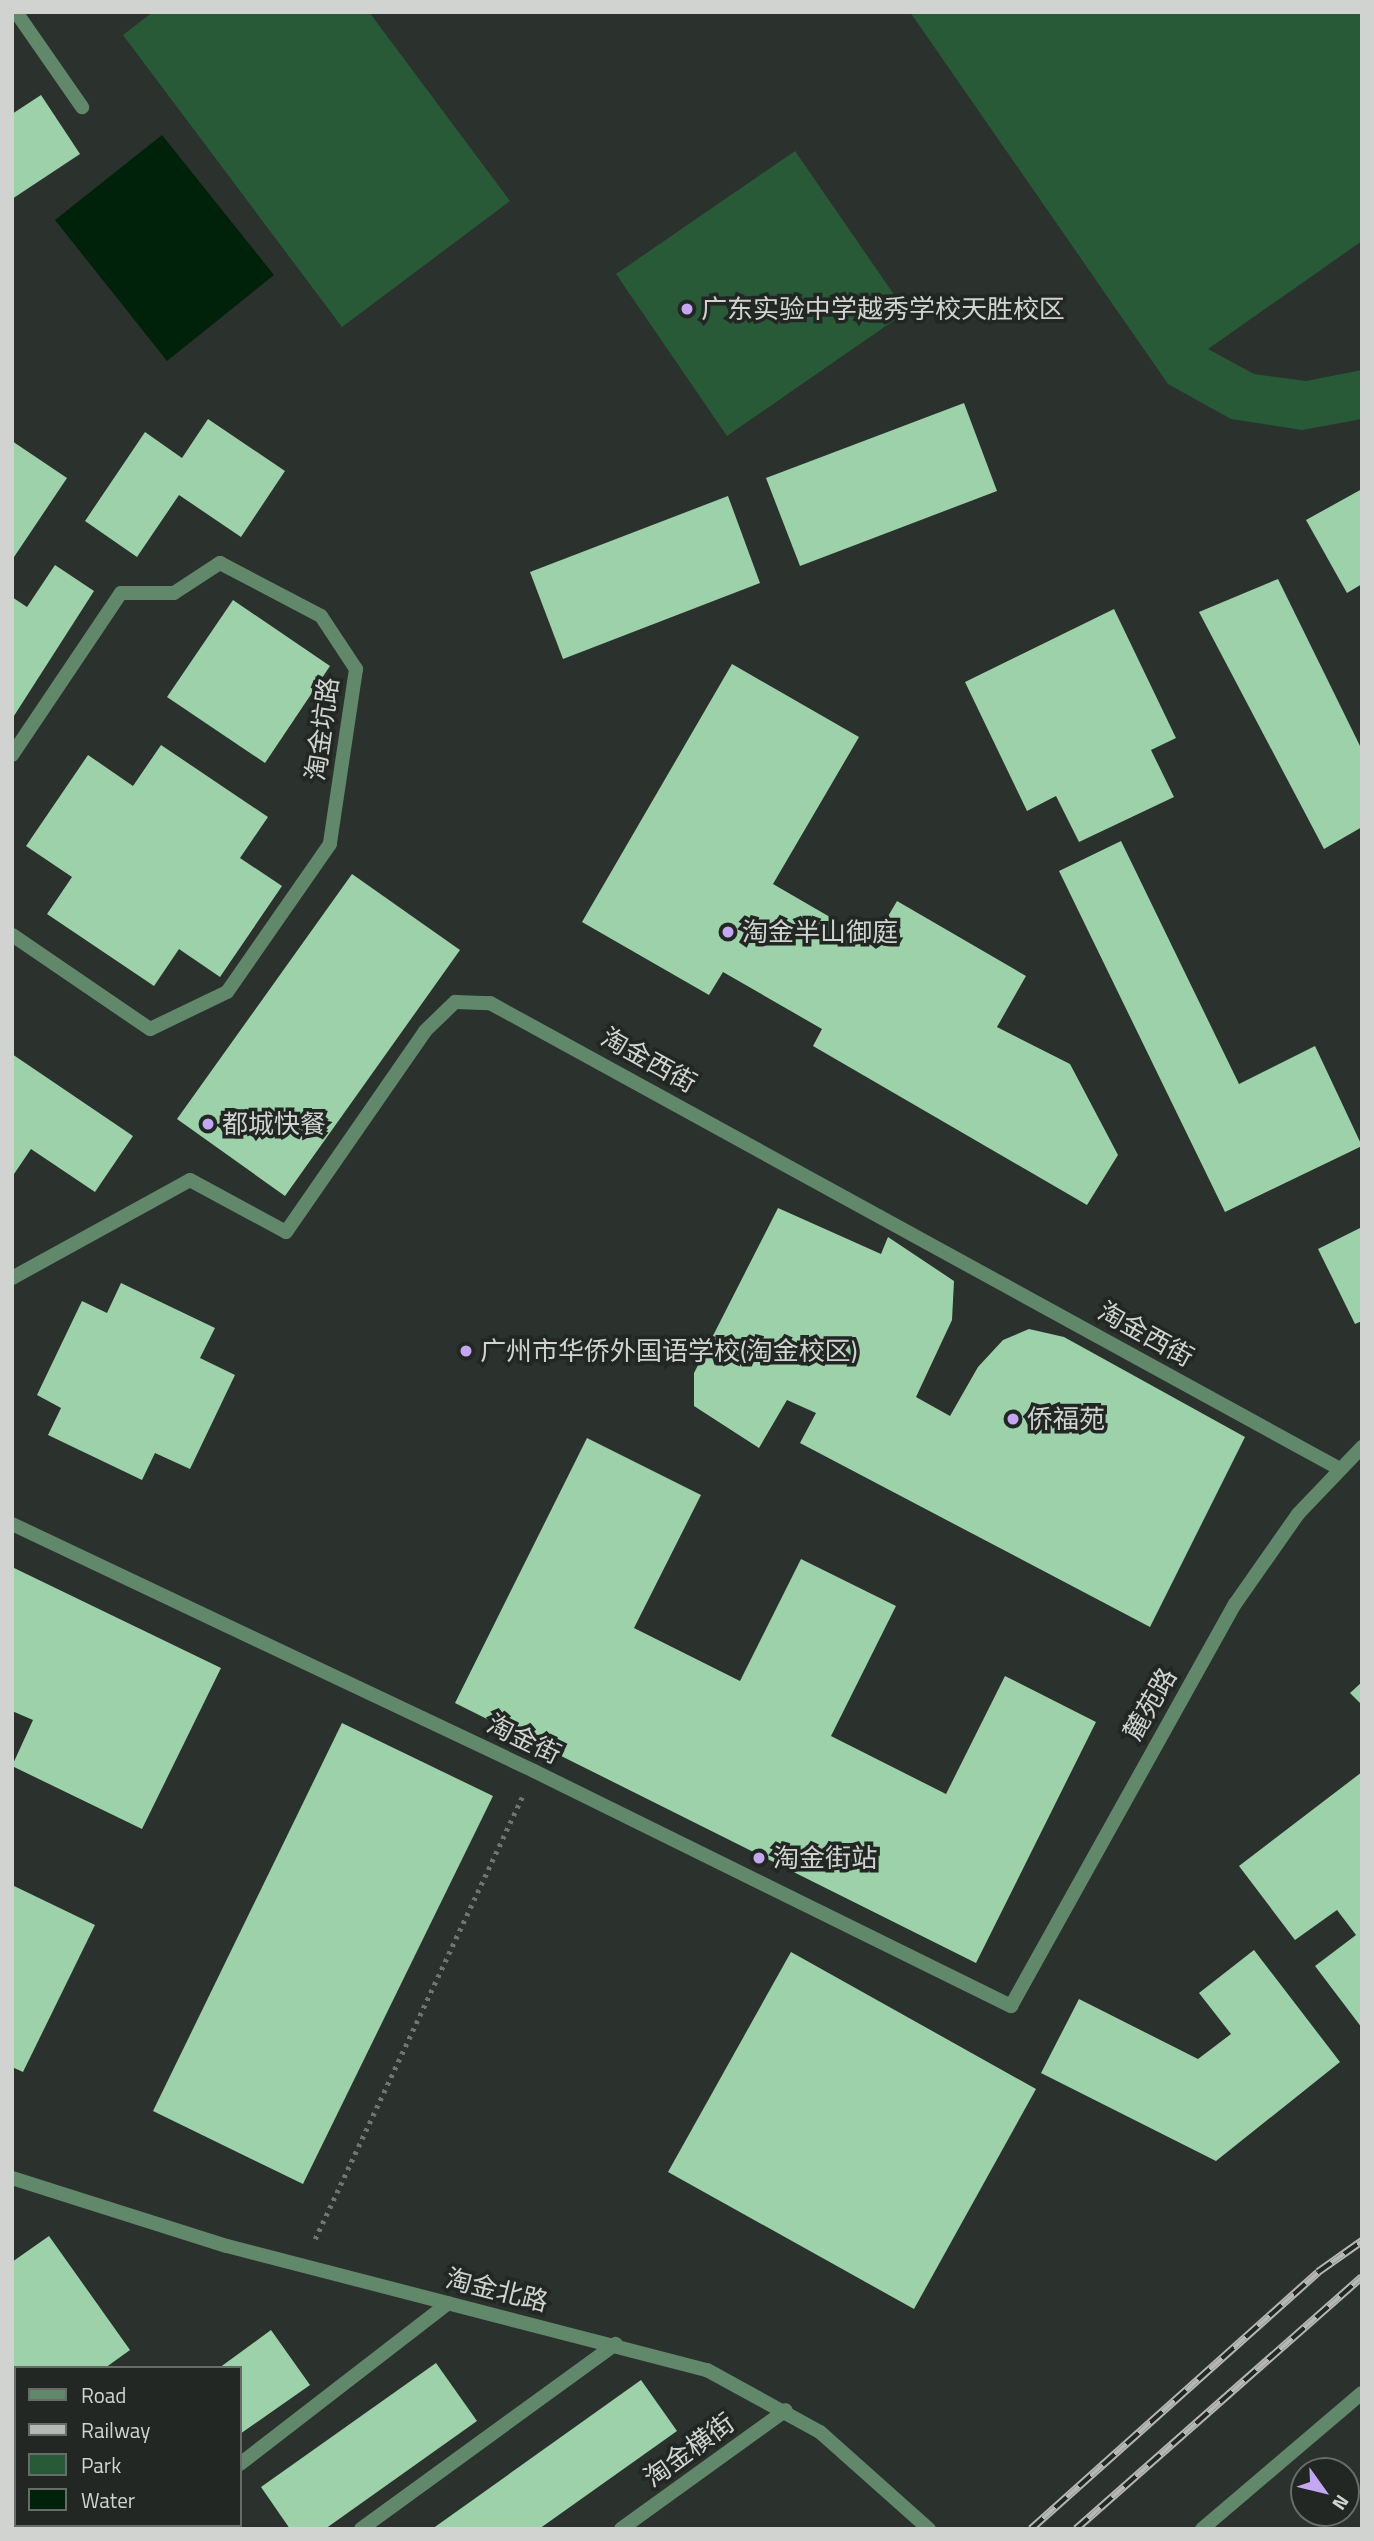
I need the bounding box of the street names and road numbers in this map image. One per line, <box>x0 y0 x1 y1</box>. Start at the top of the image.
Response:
street label: 淘金坑路 <box>299 675 345 783</box>
street label: 淘金西街 <box>596 1021 702 1099</box>
street label: 淘金西街 <box>1093 1295 1199 1373</box>
street label: 麓苑路 <box>1117 1662 1183 1746</box>
street label: 淘金街 <box>482 1708 566 1770</box>
street label: 淘金北路 <box>443 2262 551 2318</box>
street label: 淘金横街 <box>638 2407 740 2493</box>

